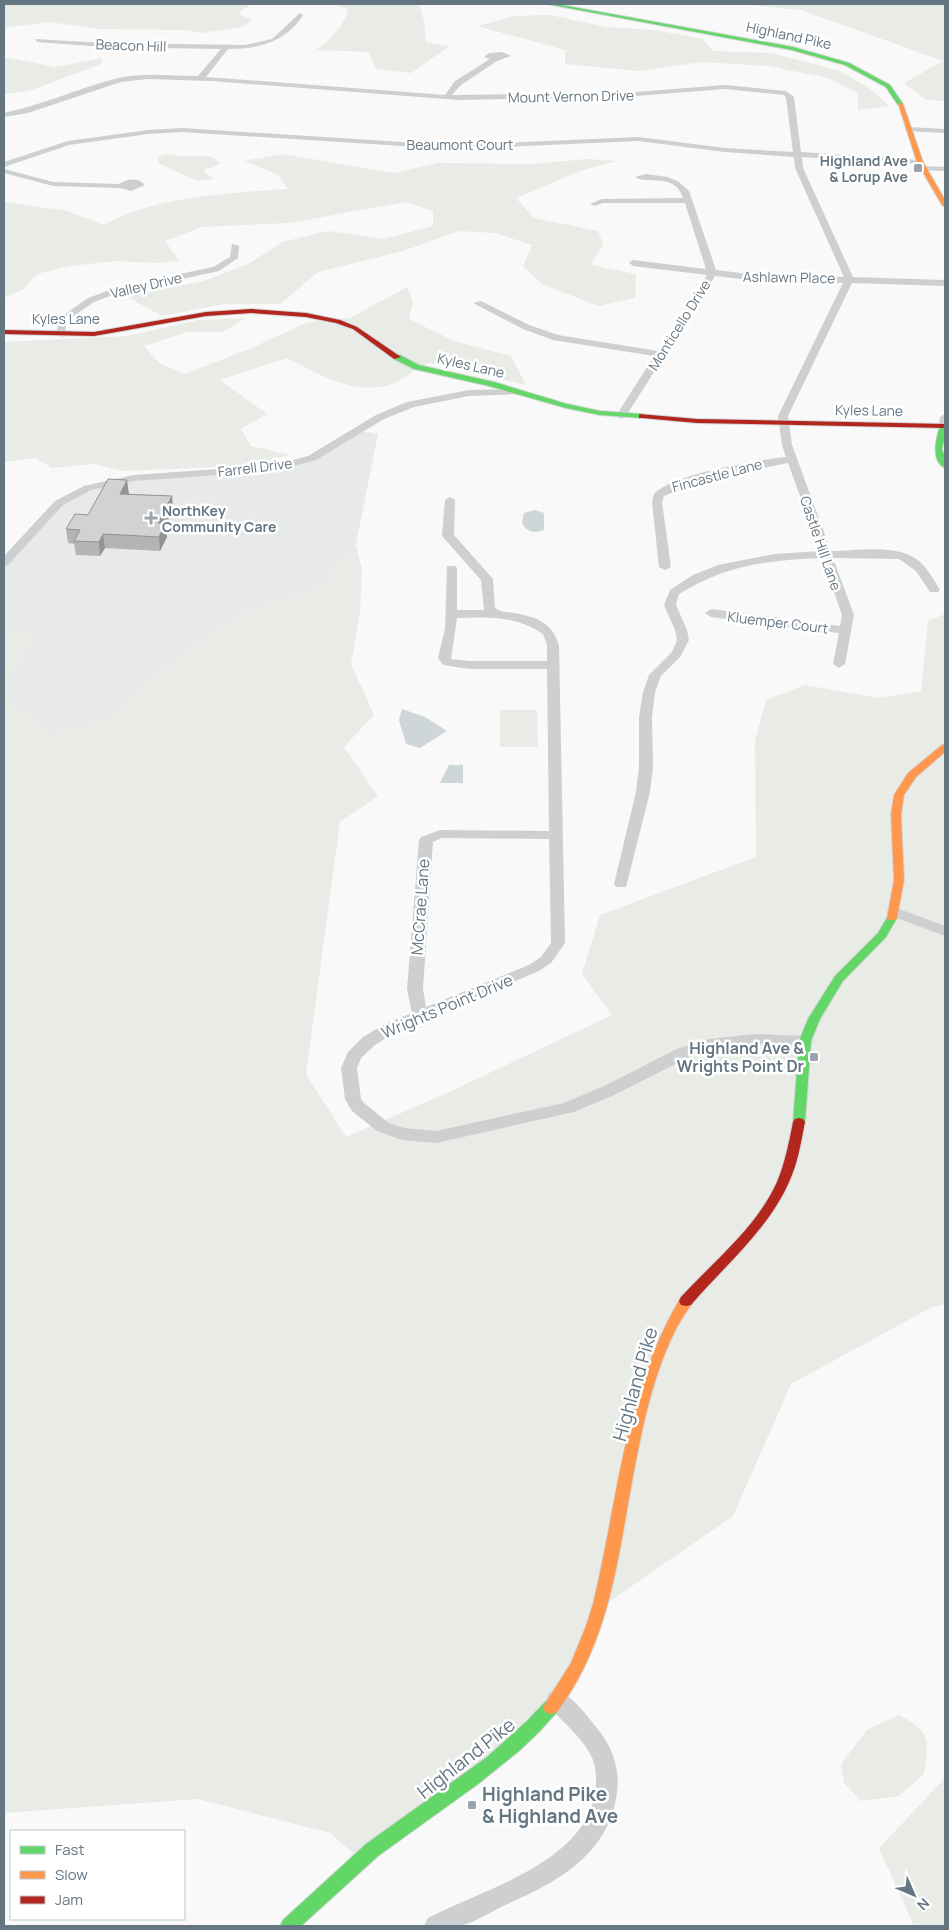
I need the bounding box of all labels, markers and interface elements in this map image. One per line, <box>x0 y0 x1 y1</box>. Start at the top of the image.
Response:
street label: Highland Pike <box>745 17 833 53</box>
street label: Beacon Hill <box>95 34 167 56</box>
street label: Mount Vernon Drive <box>508 85 634 107</box>
street label: Beaumont Court <box>407 135 514 154</box>
place label: Highland Ave & Lorup Ave <box>820 151 908 186</box>
marker: Highland Ave & Lorup Ave <box>912 162 924 174</box>
street label: Ashlawn Place <box>743 267 835 287</box>
street label: Valley Drive <box>108 268 184 302</box>
street label: Monticello Drive <box>644 276 714 374</box>
street label: Kyles Lane <box>32 309 100 328</box>
street label: Kyles Lane <box>436 348 506 382</box>
street label: Kyles Lane <box>835 400 903 420</box>
street label: Farrell Drive <box>217 453 293 481</box>
street label: Fincastle Lane <box>670 454 764 496</box>
street label: Castle Hill Lane <box>796 493 846 593</box>
place label: NorthKey Community Care <box>162 501 276 536</box>
marker: NorthKey Community Care <box>144 511 158 525</box>
street label: Kluemper Court <box>727 606 830 638</box>
street label: McCrae Lane <box>406 858 434 956</box>
street label: Wrights Point Drive <box>378 968 516 1044</box>
place label: Highland Ave & Wrights Point Dr <box>677 1037 804 1077</box>
marker: Highland Ave & Wrights Point Dr <box>808 1051 820 1063</box>
street label: Highland Pike <box>606 1324 664 1444</box>
street label: Highland Pike <box>412 1712 520 1804</box>
place label: Highland Pike & Highland Ave <box>482 1781 618 1829</box>
marker: Highland Pike & Highland Ave <box>466 1799 478 1811</box>
legend <box>10 1830 185 1920</box>
text: Fast <box>55 1839 84 1860</box>
text: Slow <box>55 1864 88 1885</box>
north arrow <box>889 1870 939 1920</box>
text: Jam <box>55 1889 83 1910</box>
text: N <box>913 1894 934 1915</box>

